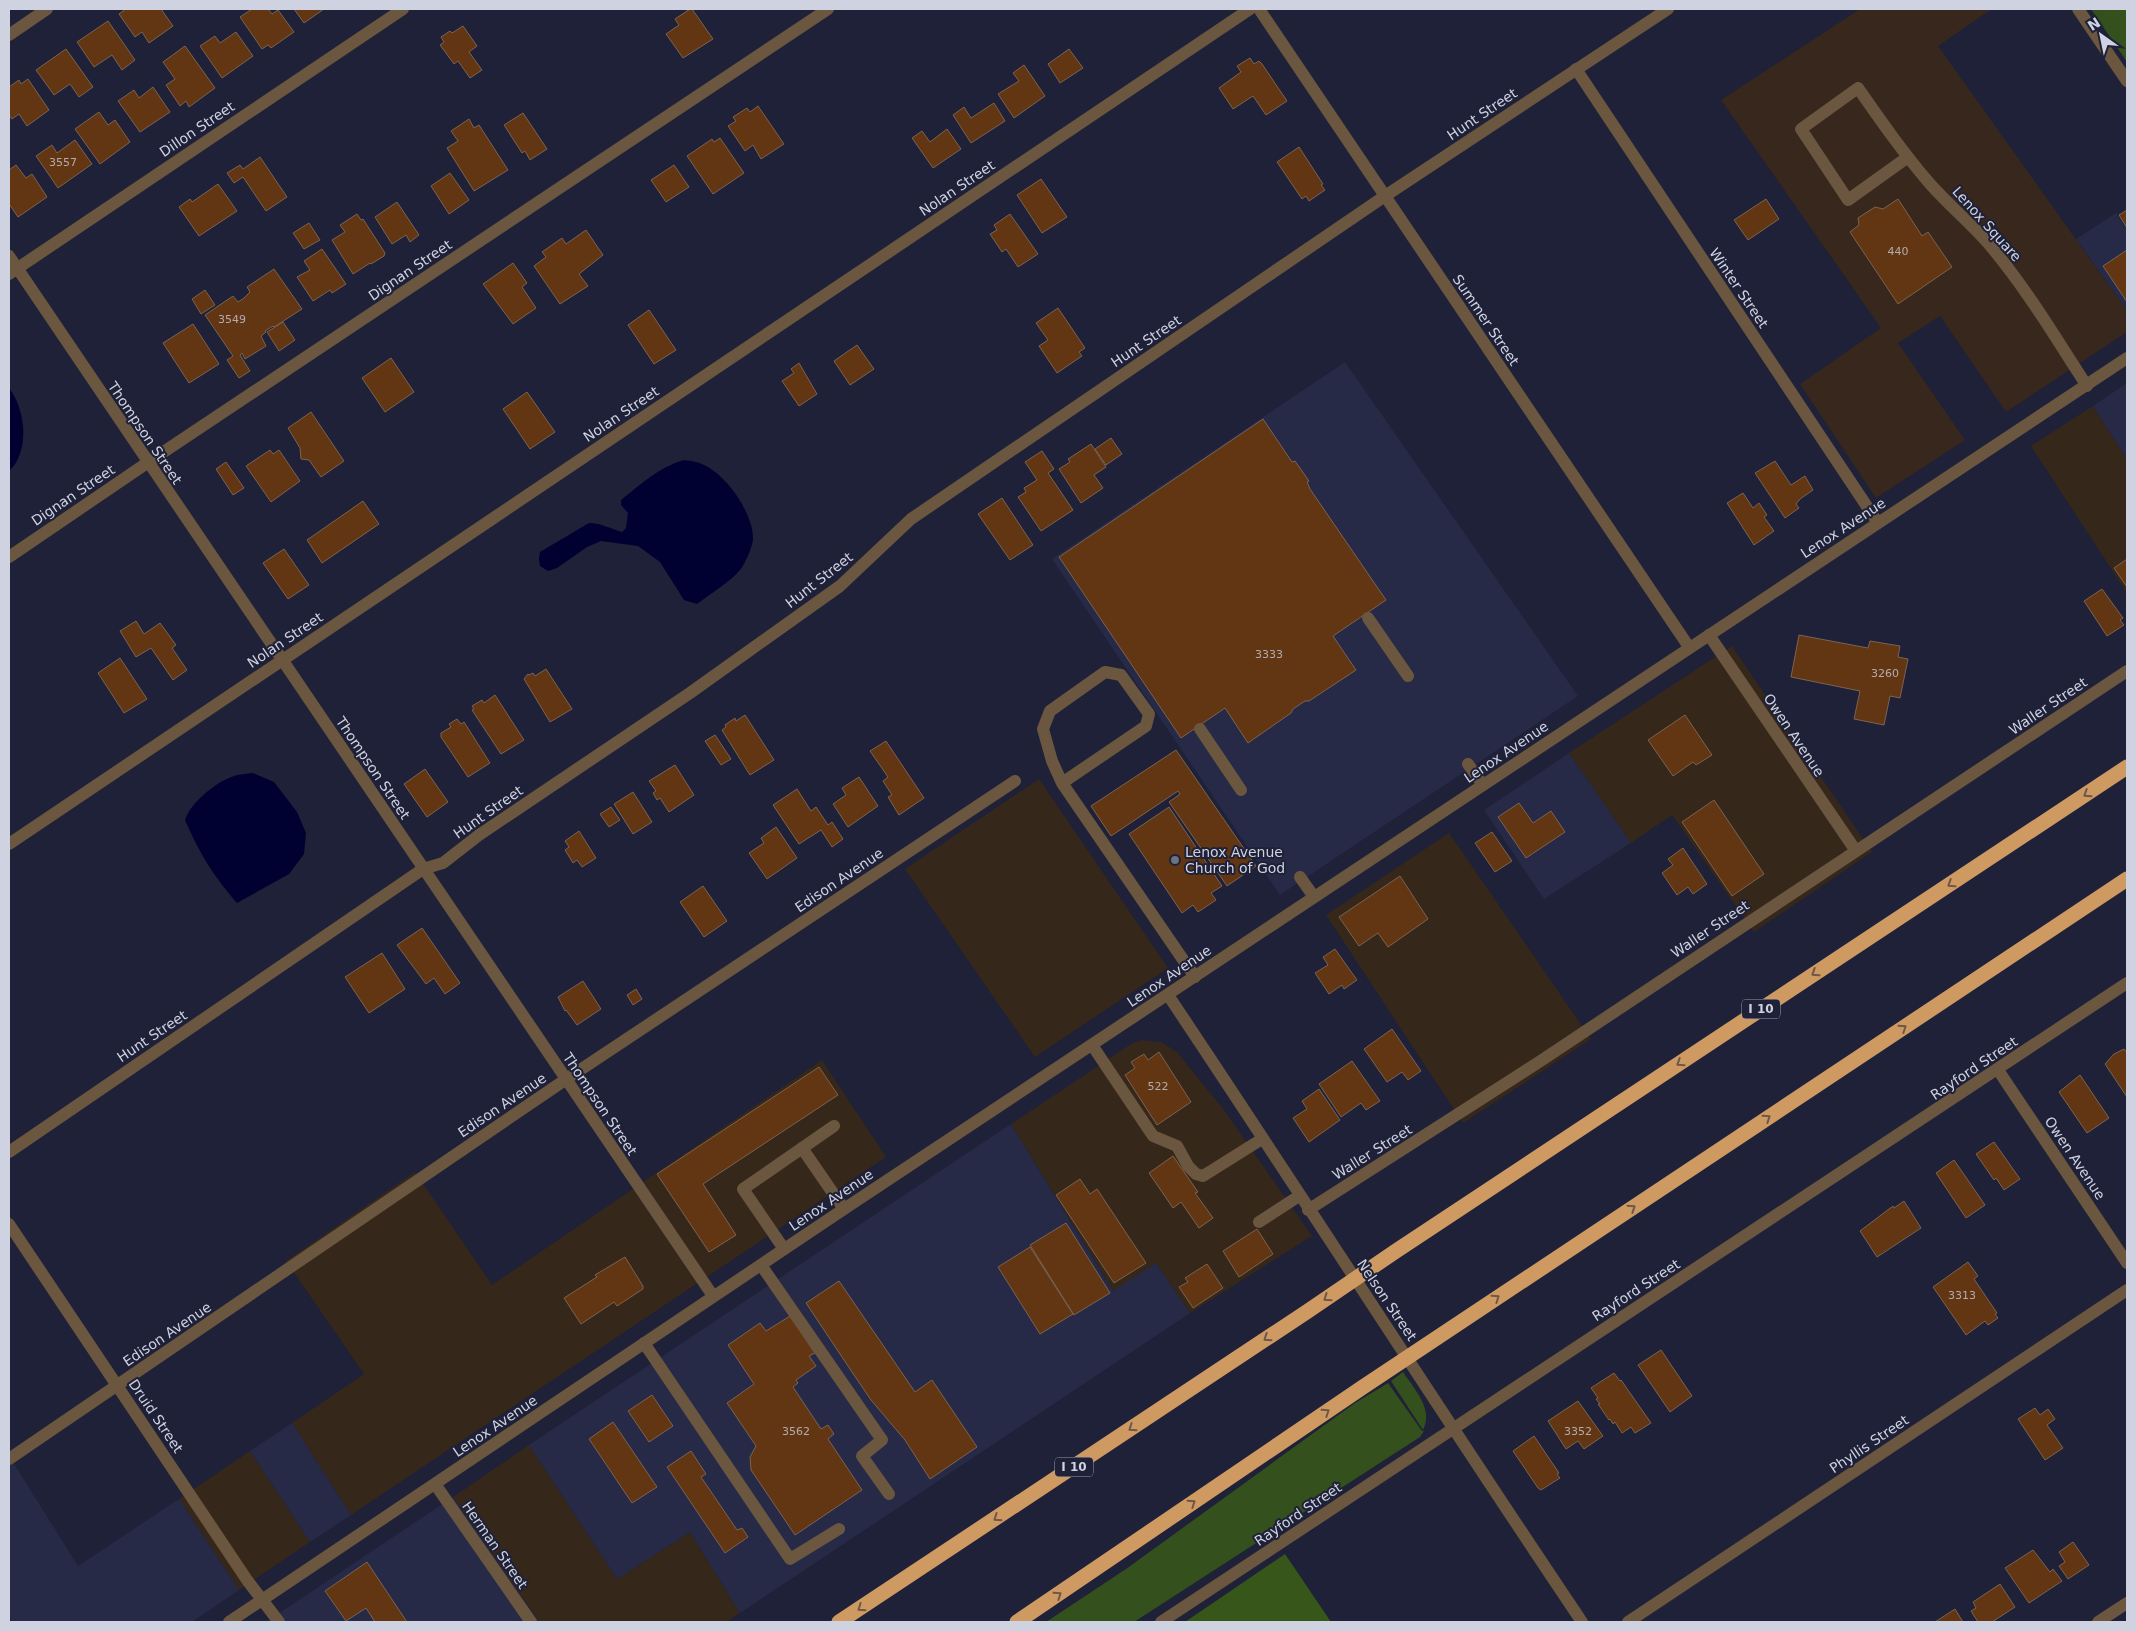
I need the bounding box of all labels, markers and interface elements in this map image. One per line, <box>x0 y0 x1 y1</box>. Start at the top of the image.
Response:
north arrow <box>2076 10 2126 60</box>
text: N <box>2085 14 2103 34</box>
street label: Hunt Street <box>1444 85 1520 143</box>
street label: Dillon Street <box>157 98 238 160</box>
house number: 3557 <box>49 156 77 169</box>
street label: Nolan Street <box>916 157 998 219</box>
street label: Lenox Square <box>1949 183 2025 265</box>
street label: Dignan Street <box>365 236 455 304</box>
street label: Winter Street <box>1706 245 1772 332</box>
house number: 440 <box>1888 245 1909 258</box>
street label: Summer Street <box>1450 271 1523 369</box>
street label: Hunt Street <box>1108 312 1184 370</box>
house number: 3549 <box>218 313 246 326</box>
street label: Thompson Street <box>104 378 186 488</box>
street label: Nolan Street <box>580 383 662 445</box>
street label: Dignan Street <box>28 461 118 529</box>
street label: Lenox Avenue <box>1798 495 1888 561</box>
street label: Hunt Street <box>782 549 856 611</box>
street label: Nolan Street <box>244 609 326 671</box>
house number: 3333 <box>1255 648 1283 661</box>
house number: 3260 <box>1871 667 1899 680</box>
street label: Waller Street <box>2006 674 2090 738</box>
street label: Owen Avenue <box>1760 691 1828 779</box>
street label: Thompson Street <box>332 713 414 823</box>
street label: Lenox Avenue <box>1461 718 1551 786</box>
street label: Hunt Street <box>450 782 526 842</box>
one-way arrow <box>2083 788 2092 797</box>
place label: Lenox Avenue Church of God <box>1185 844 1285 876</box>
street label: Edison Avenue <box>792 845 886 915</box>
marker: Lenox Avenue Church of God <box>1169 854 1181 866</box>
one-way arrow <box>1947 878 1957 887</box>
street label: Waller Street <box>1668 897 1752 961</box>
street label: Lenox Avenue <box>1124 942 1214 1010</box>
one-way arrow <box>1812 967 1821 977</box>
road number: I 10 <box>1742 1000 1780 1019</box>
street label: Hunt Street <box>114 1007 190 1065</box>
one-way arrow <box>1897 1025 1906 1034</box>
street label: Rayford Street <box>1928 1033 2021 1103</box>
street label: Thompson Street <box>559 1049 641 1159</box>
one-way arrow <box>1676 1057 1685 1066</box>
street label: Edison Avenue <box>455 1070 549 1140</box>
house number: 522 <box>1148 1080 1169 1093</box>
street label: Owen Avenue <box>2041 1114 2109 1202</box>
one-way arrow <box>1762 1115 1771 1124</box>
street label: Waller Street <box>1329 1121 1415 1183</box>
street label: Lenox Avenue <box>786 1166 876 1234</box>
one-way arrow <box>1626 1205 1636 1214</box>
street label: Rayford Street <box>1589 1255 1683 1324</box>
street label: Nelson Street <box>1354 1256 1420 1344</box>
house number: 3313 <box>1948 1289 1976 1302</box>
one-way arrow <box>1323 1292 1332 1301</box>
one-way arrow <box>1491 1294 1500 1304</box>
street label: Edison Avenue <box>120 1299 214 1369</box>
one-way arrow <box>1264 1332 1273 1341</box>
street label: Druid Street <box>126 1376 187 1456</box>
street label: Lenox Avenue <box>450 1392 540 1460</box>
one-way arrow <box>1320 1409 1330 1418</box>
street label: Phyllis Street <box>1827 1411 1912 1476</box>
one-way arrow <box>1128 1422 1138 1431</box>
house number: 3562 <box>782 1425 810 1438</box>
house number: 3352 <box>1564 1425 1592 1438</box>
road number: I 10 <box>1055 1458 1093 1476</box>
street label: Rayford Street <box>1252 1479 1345 1549</box>
street label: Herman Street <box>459 1498 531 1592</box>
one-way arrow <box>1186 1500 1196 1509</box>
one-way arrow <box>993 1511 1002 1521</box>
one-way arrow <box>1052 1592 1061 1601</box>
one-way arrow <box>858 1601 867 1611</box>

